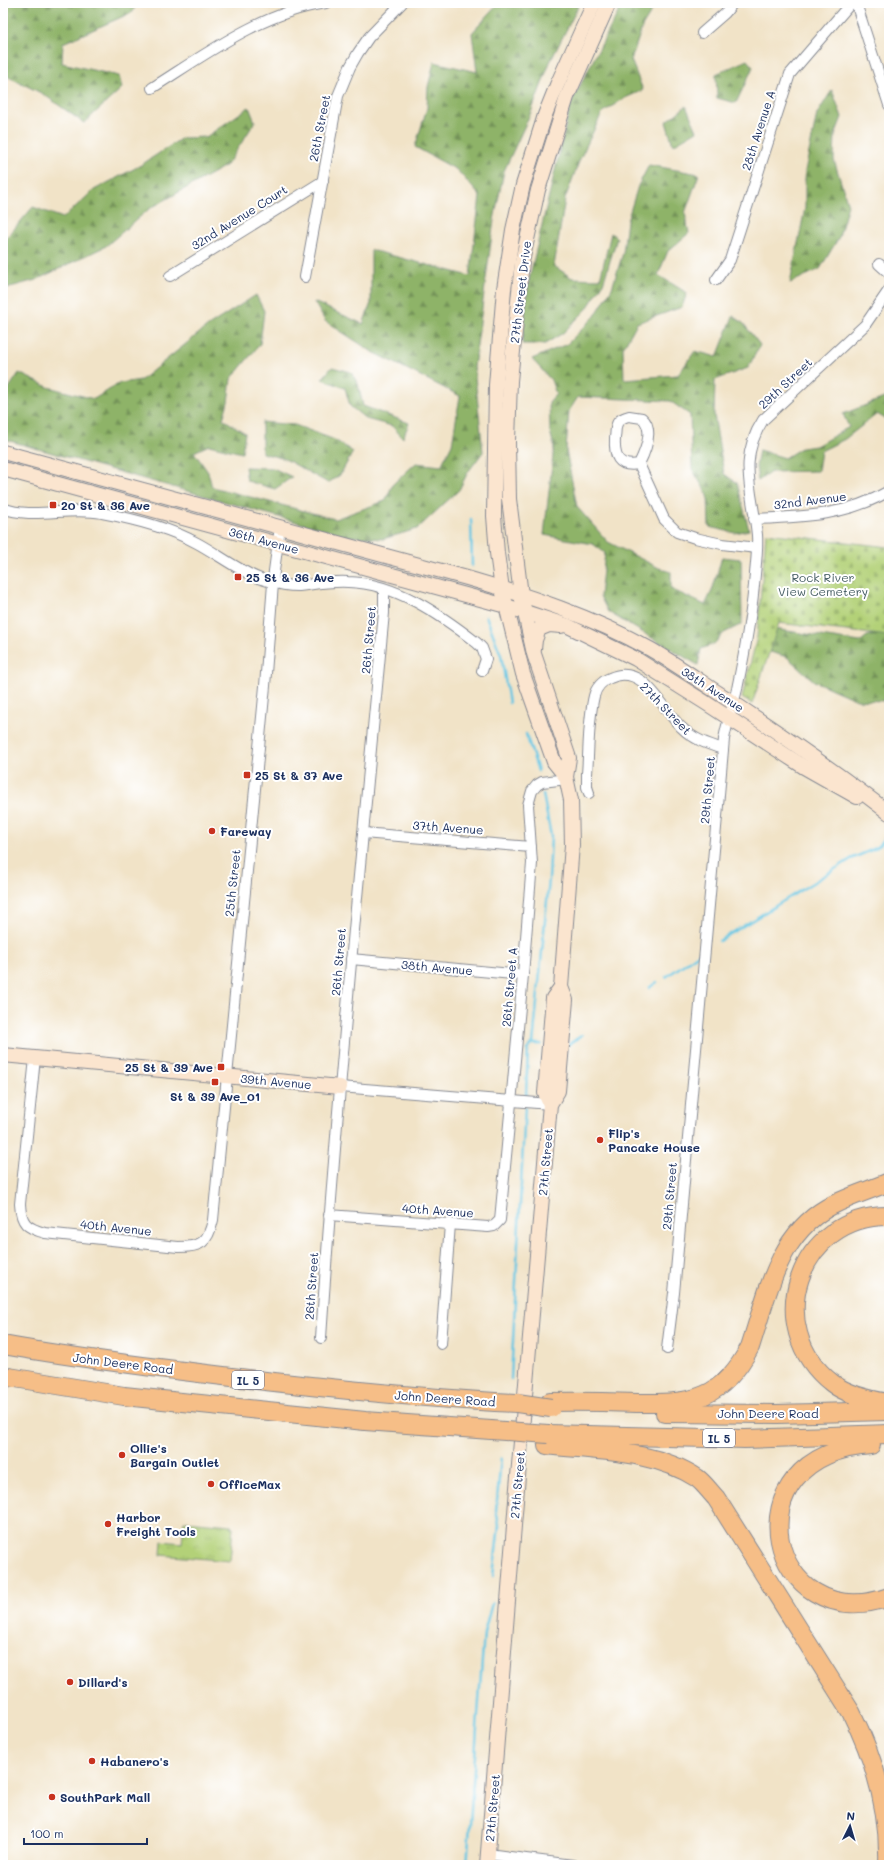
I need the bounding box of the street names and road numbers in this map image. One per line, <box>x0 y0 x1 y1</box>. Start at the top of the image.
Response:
street label: 28th Avenue A <box>737 88 779 172</box>
street label: 26th Street <box>305 93 333 163</box>
street label: 32nd Avenue Court <box>188 181 290 253</box>
street label: 27th Street Drive <box>506 240 534 344</box>
street label: 29th Street <box>755 354 815 412</box>
street label: 32nd Avenue <box>773 488 847 512</box>
street label: 36th Avenue <box>227 523 301 557</box>
street label: 26th Street <box>357 605 379 675</box>
street label: 38th Avenue <box>679 663 747 715</box>
street label: 27th Street <box>637 678 695 738</box>
street label: 29th Street <box>696 755 718 825</box>
street label: 37th Avenue <box>412 817 484 837</box>
street label: 25th Street <box>221 848 243 918</box>
street label: 26th Street <box>327 927 349 997</box>
street label: 26th Street A <box>498 946 520 1028</box>
street label: 38th Avenue <box>401 956 473 978</box>
street label: 39th Avenue <box>240 1070 312 1092</box>
street label: 27th Street <box>534 1128 556 1196</box>
street label: 29th Street <box>658 1161 680 1231</box>
street label: 40th Avenue <box>402 1200 474 1220</box>
street label: 40th Avenue <box>79 1215 153 1239</box>
street label: 26th Street <box>301 1252 321 1320</box>
street label: John Deere Road <box>72 1349 175 1377</box>
road number: IL 5 <box>232 1371 264 1389</box>
street label: John Deere Road <box>394 1386 496 1410</box>
street label: John Deere Road <box>717 1405 819 1421</box>
road number: IL 5 <box>703 1429 735 1447</box>
street label: 27th Street <box>506 1451 528 1519</box>
street label: 27th Street <box>481 1774 503 1842</box>

